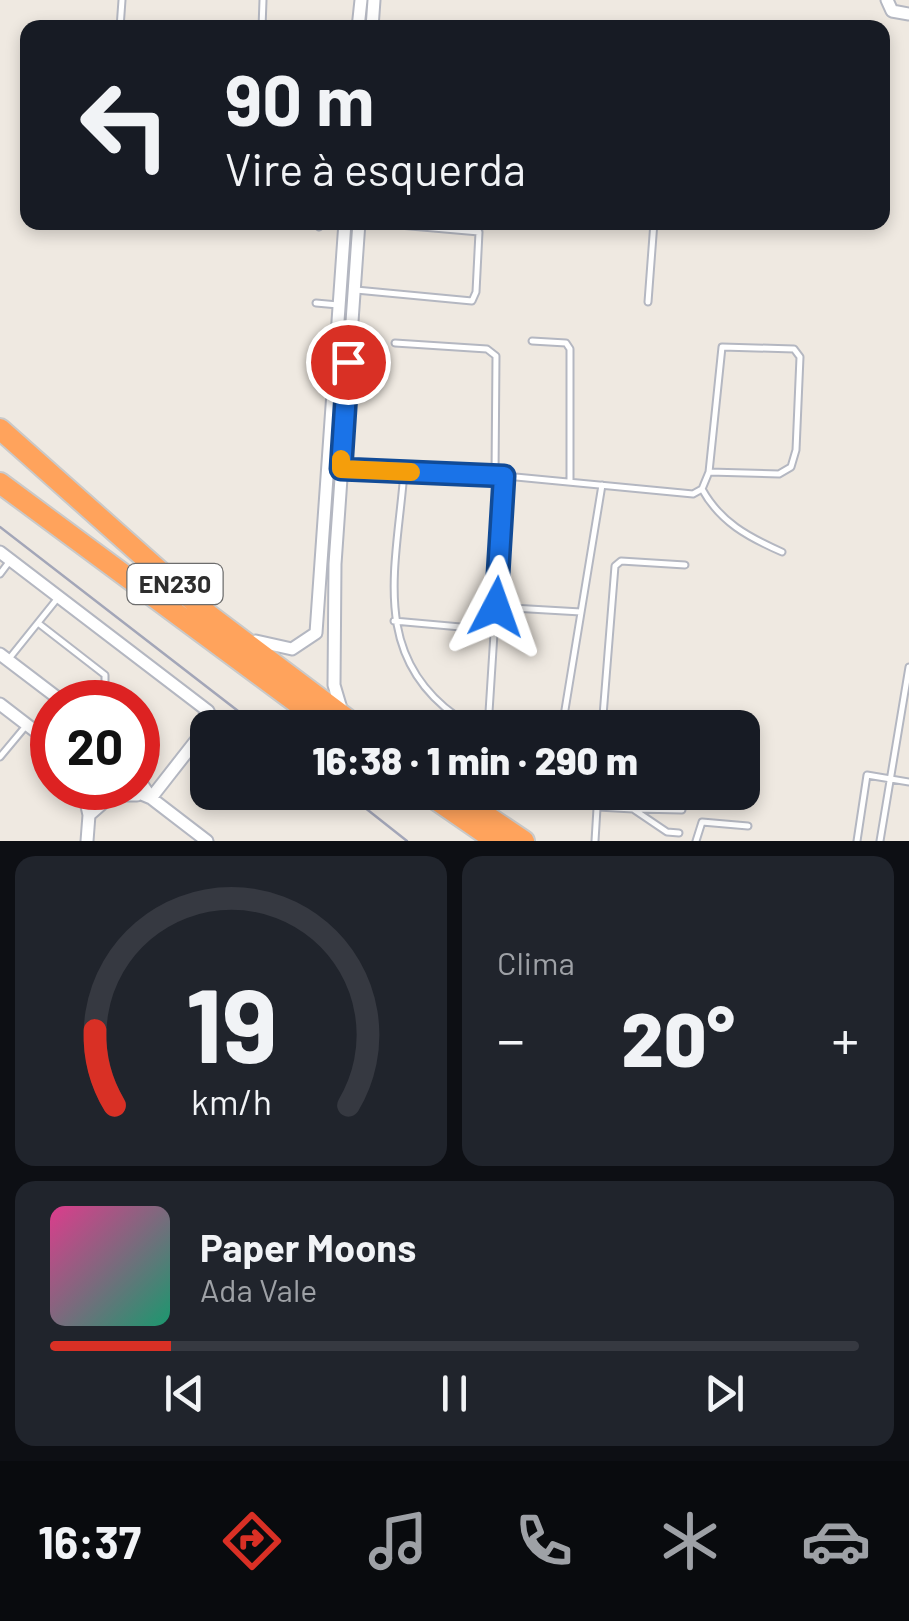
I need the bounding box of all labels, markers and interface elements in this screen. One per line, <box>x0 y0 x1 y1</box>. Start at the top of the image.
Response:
text: 90 m <box>225 56 375 140</box>
icon: left <box>60 60 190 190</box>
text: Vire à esquerda <box>225 141 526 195</box>
pin <box>306 320 391 405</box>
icon: arrive <box>321 335 376 390</box>
position arrow <box>444 555 548 659</box>
road number: EN230 <box>128 564 222 604</box>
speed limit sign: 20 <box>30 680 160 810</box>
text: 16:38 · 1 min · 290 m <box>312 737 638 783</box>
text: Clima <box>497 943 575 981</box>
text: 19 <box>185 959 277 1084</box>
text: 20° <box>621 992 735 1082</box>
text: − <box>497 1005 525 1071</box>
text: + <box>831 1005 859 1071</box>
text: km/h <box>191 1079 271 1122</box>
text: Paper Moons <box>200 1224 416 1270</box>
text: Ada Vale <box>200 1270 317 1308</box>
icon: previous <box>157 1366 212 1421</box>
icon: pause <box>427 1366 482 1421</box>
icon: next <box>697 1366 752 1421</box>
icon: directions <box>217 1506 287 1576</box>
icon: music <box>363 1506 433 1576</box>
icon: phone <box>509 1506 579 1576</box>
icon: climate <box>655 1506 725 1576</box>
icon: car <box>801 1506 871 1576</box>
text: 16:37 <box>38 1514 141 1568</box>

